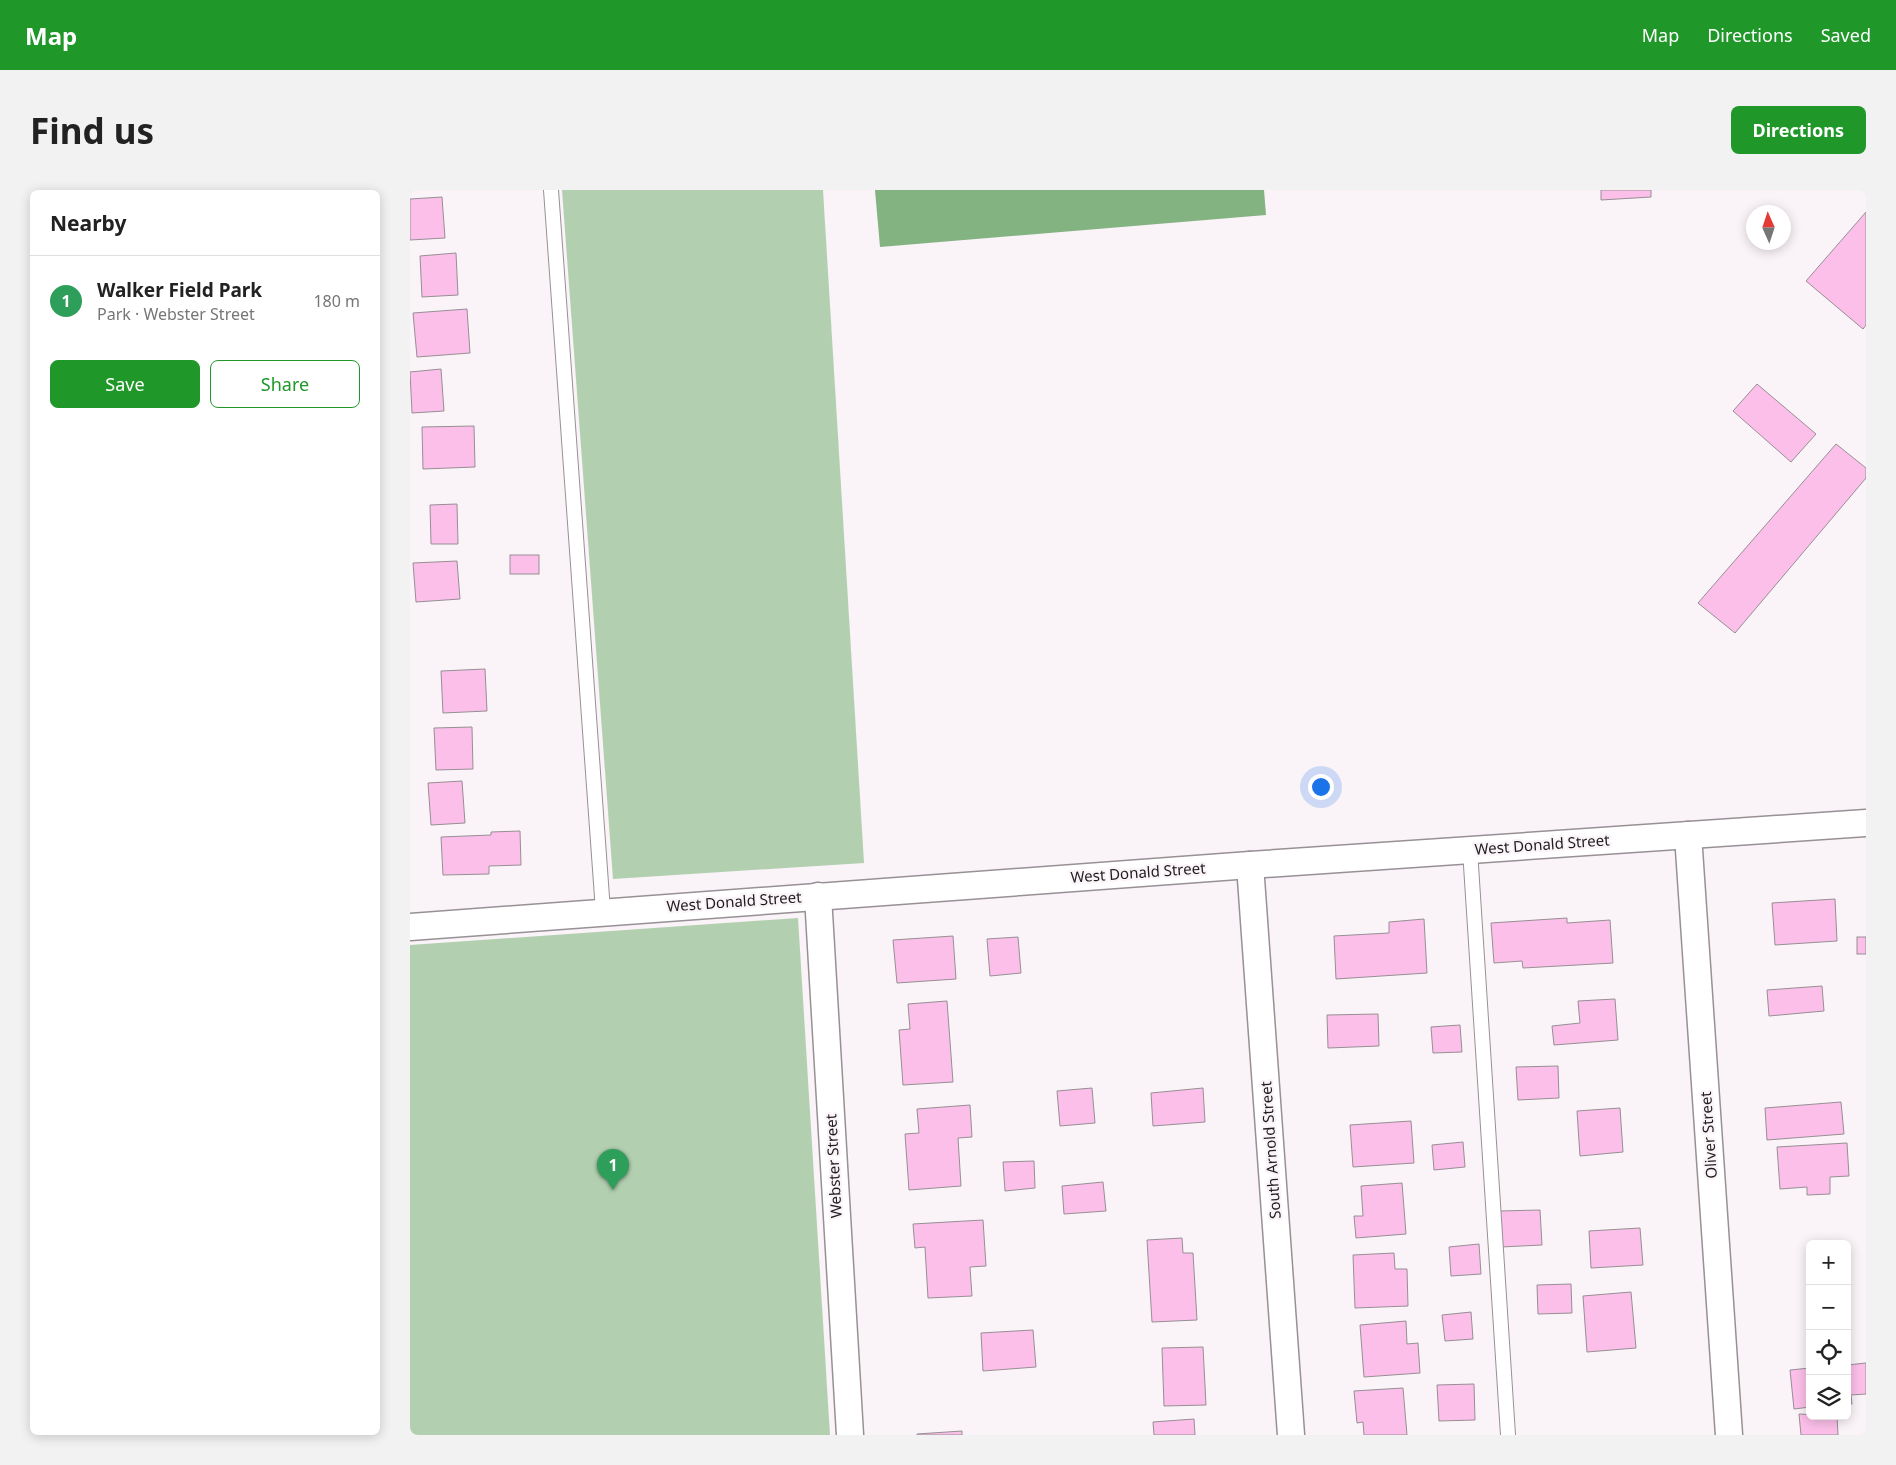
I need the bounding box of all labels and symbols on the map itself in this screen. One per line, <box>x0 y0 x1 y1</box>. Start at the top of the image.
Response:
north arrow <box>1746 205 1791 250</box>
your location <box>1308 774 1334 800</box>
street label: West Donald Street <box>1474 829 1611 859</box>
street label: West Donald Street <box>1070 857 1207 887</box>
street label: West Donald Street <box>666 886 803 916</box>
street label: South Arnold Street <box>1255 1080 1285 1220</box>
street label: Oliver Street <box>1695 1090 1721 1179</box>
street label: Webster Street <box>820 1113 846 1219</box>
pin: 1 <box>597 1149 629 1190</box>

